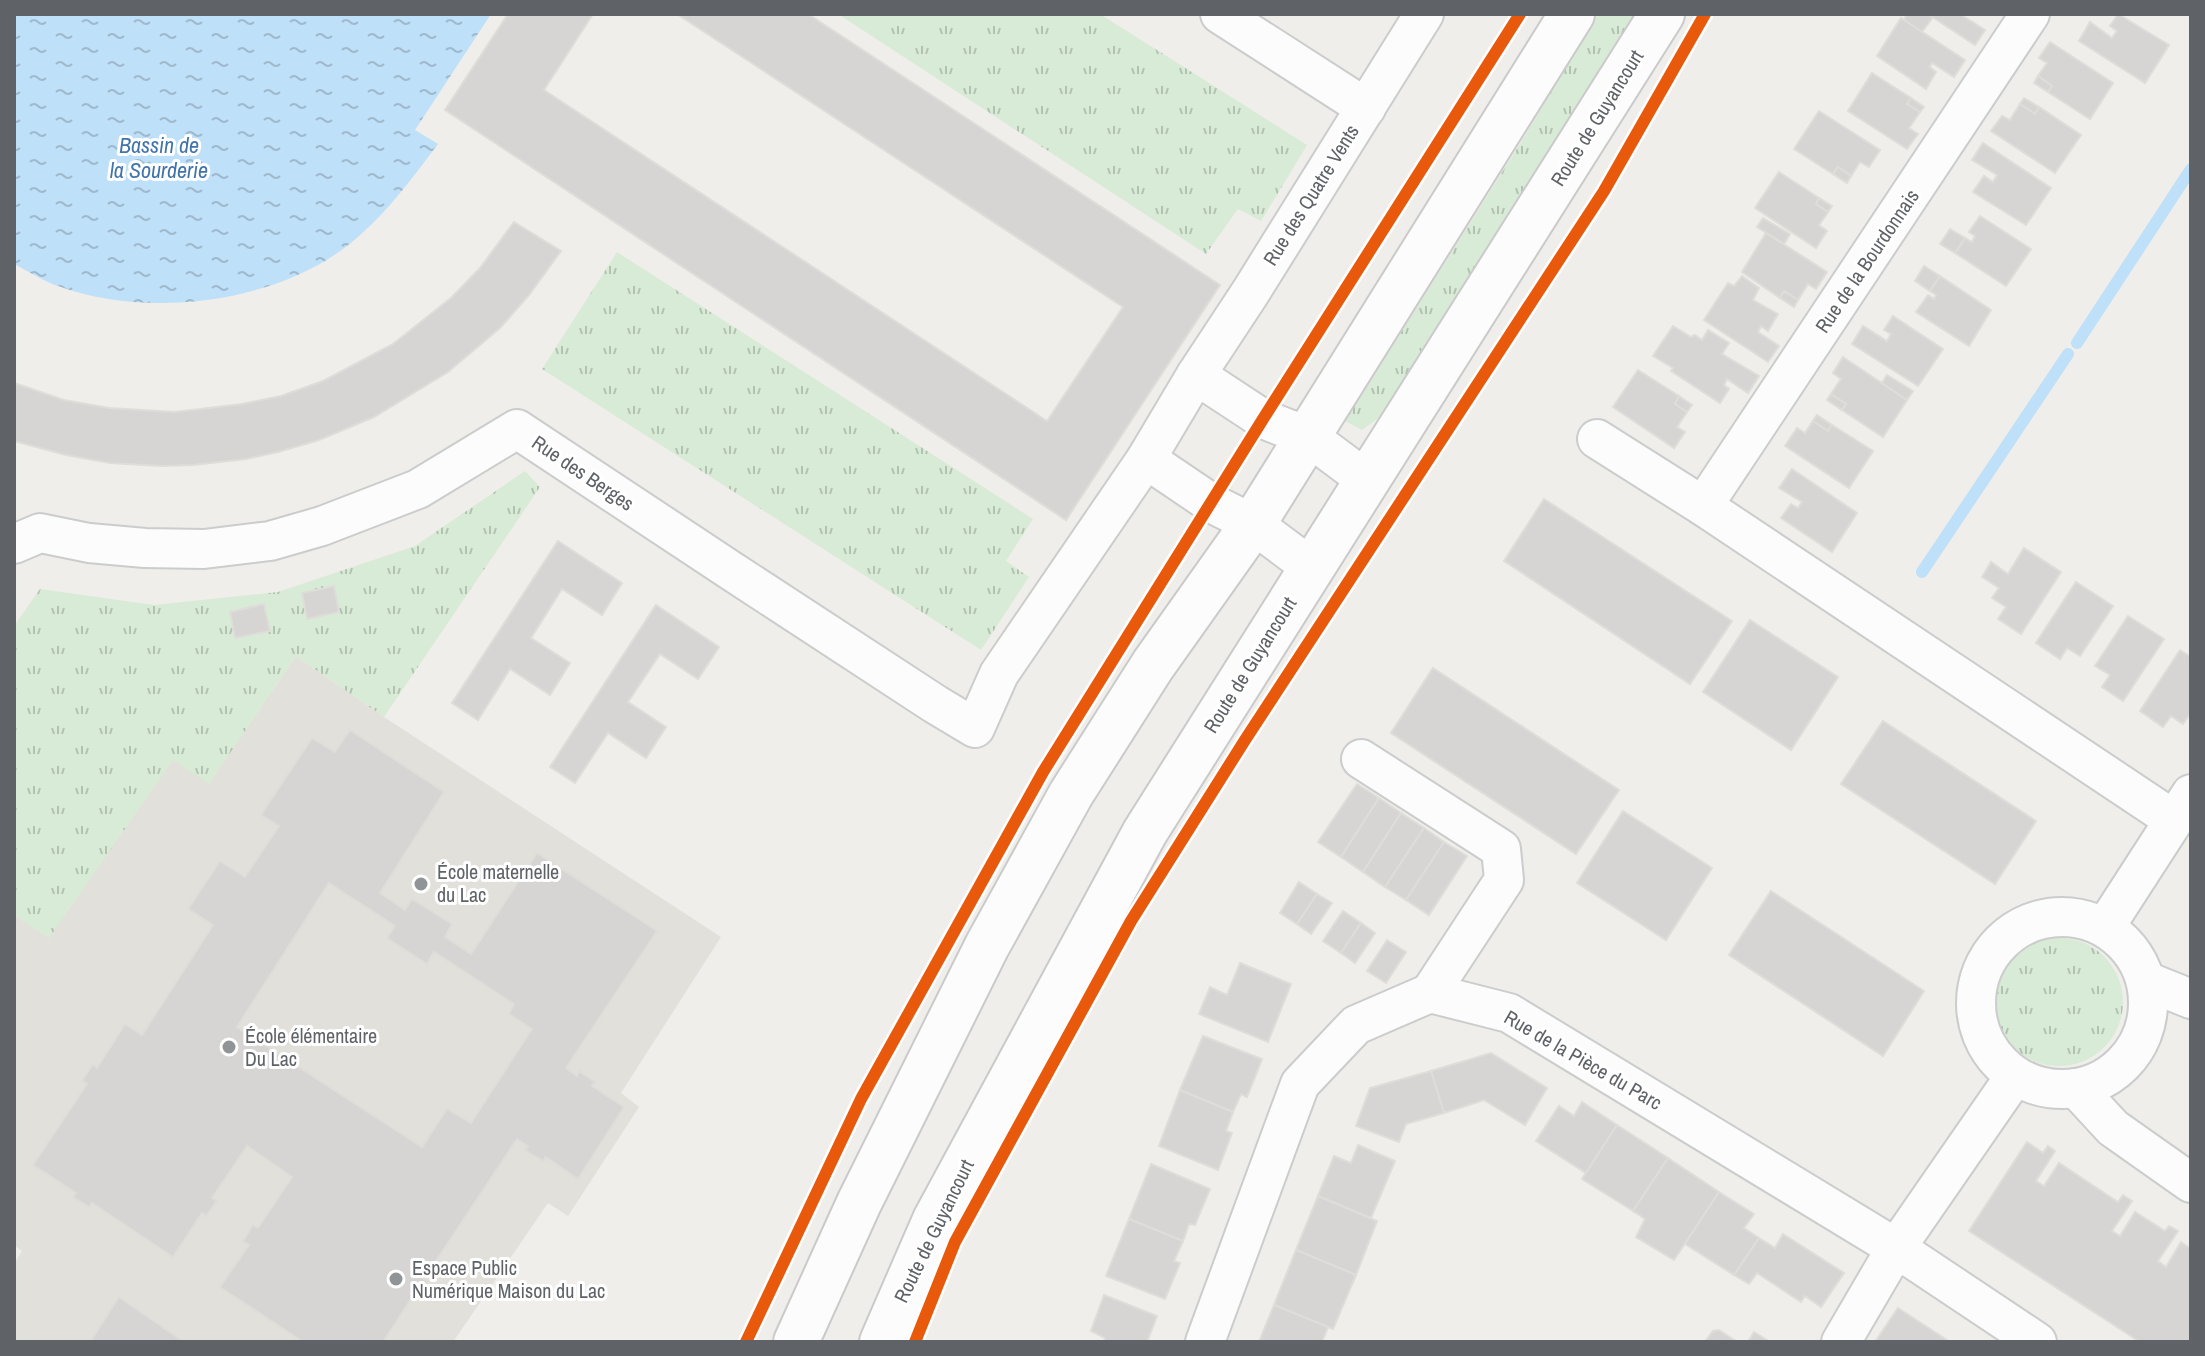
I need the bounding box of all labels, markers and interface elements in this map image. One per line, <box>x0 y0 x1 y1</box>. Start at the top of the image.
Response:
street label: Route de Guyancourt <box>1544 44 1650 191</box>
street label: Rue des Quatre Vents <box>1256 119 1365 270</box>
water label: Bassin de la Sourderie <box>110 130 208 185</box>
street label: Rue de la Bourdonnais <box>1808 184 1925 338</box>
street label: Rue des Berges <box>527 429 640 517</box>
street label: Route de Guyancourt <box>1197 591 1303 738</box>
place label: École maternelle du Lac <box>437 858 559 908</box>
marker: École maternelle du Lac <box>412 875 430 893</box>
street label: Rue de la Pièce du Parc <box>1500 1003 1667 1116</box>
place label: École élémentaire Du Lac <box>245 1022 377 1072</box>
marker: École élémentaire Du Lac <box>220 1038 238 1056</box>
street label: Route de Guyancourt <box>887 1154 980 1307</box>
place label: Espace Public Numérique Maison du Lac <box>412 1254 605 1304</box>
marker: Espace Public Numérique Maison du Lac <box>387 1270 405 1288</box>

